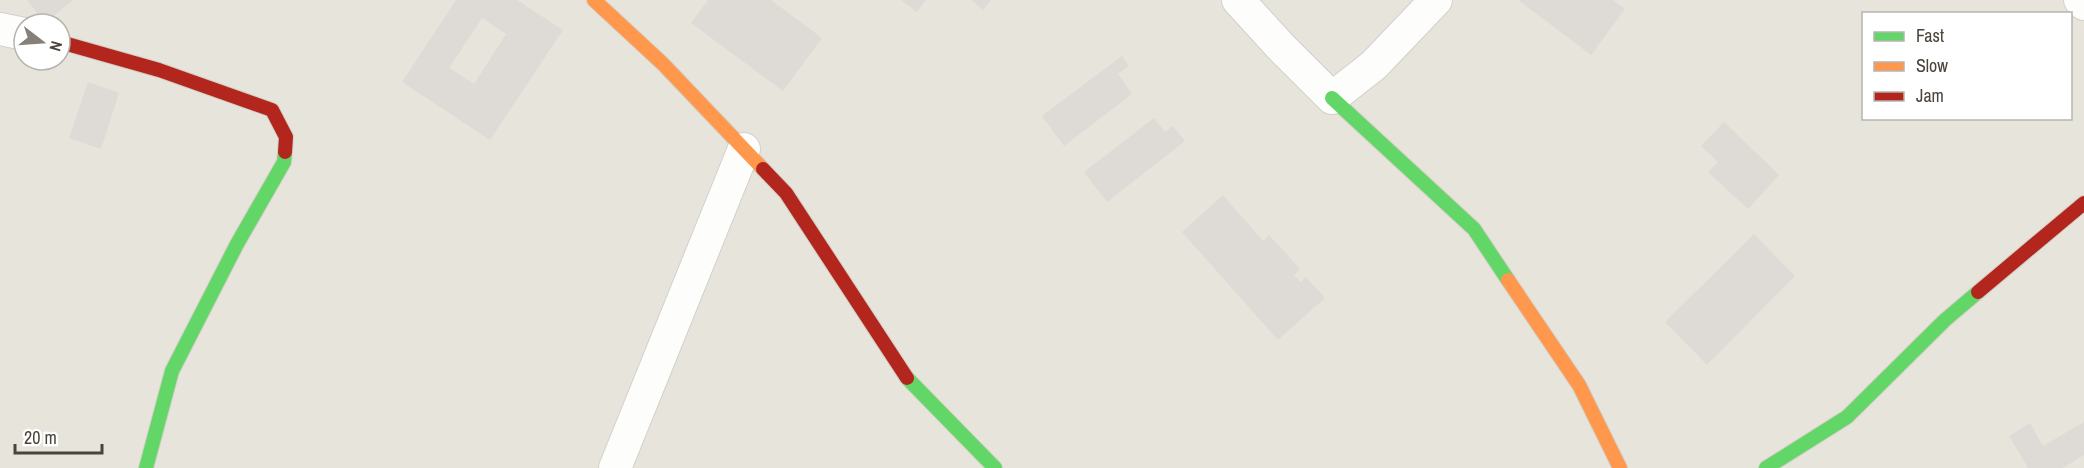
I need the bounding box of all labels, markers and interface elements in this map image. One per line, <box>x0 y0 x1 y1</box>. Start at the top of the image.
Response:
north arrow <box>12 12 72 72</box>
legend <box>1862 12 2072 120</box>
text: Fast <box>1916 23 1944 48</box>
text: N <box>44 39 68 54</box>
text: Slow <box>1916 53 1948 78</box>
text: Jam <box>1916 83 1944 108</box>
scale bar <box>15 417 102 455</box>
text: 20 m <box>24 425 57 450</box>

